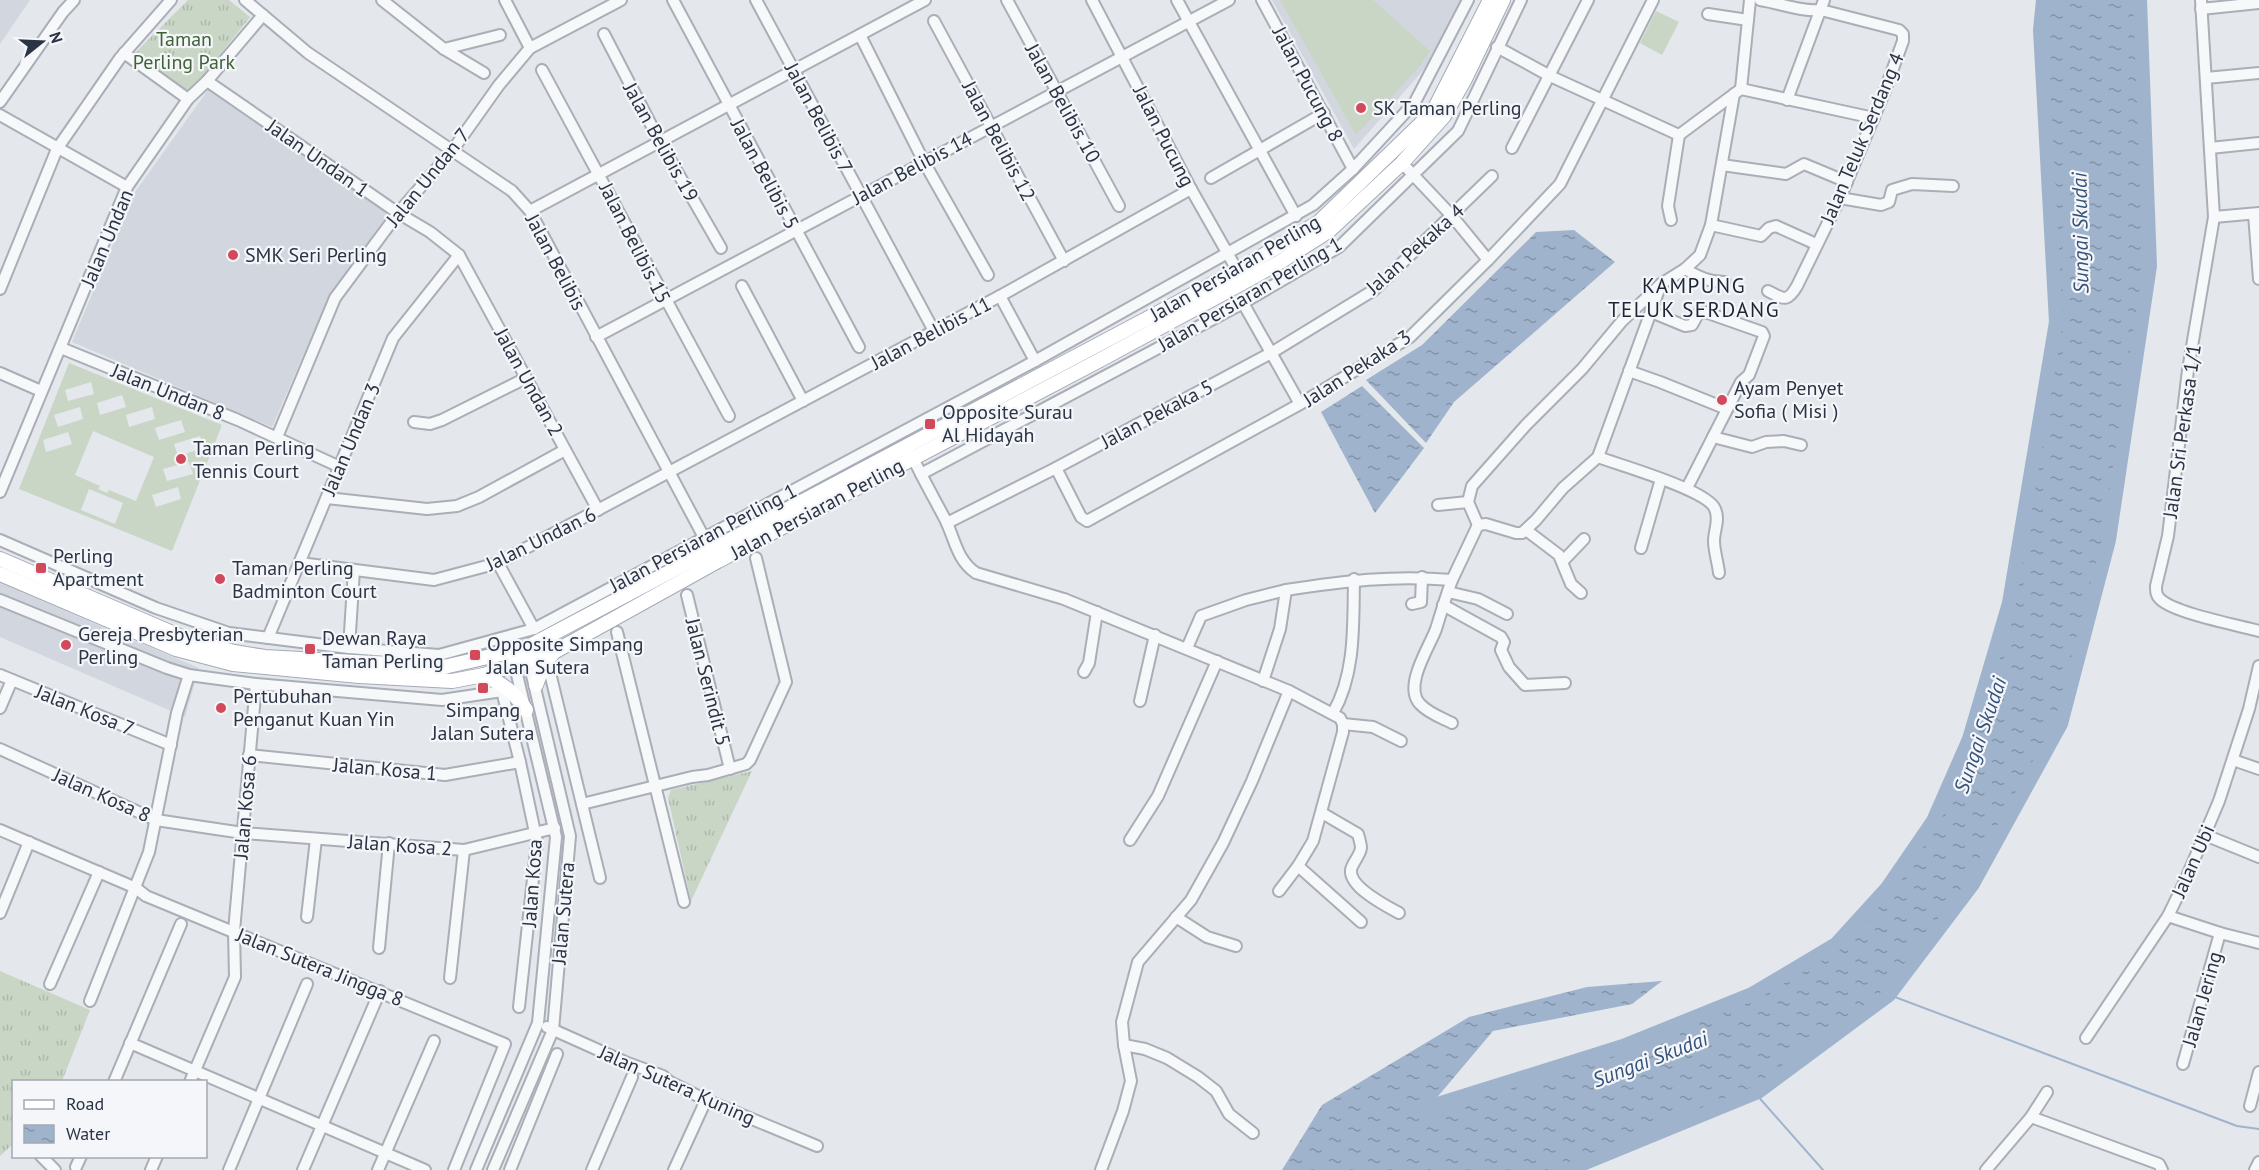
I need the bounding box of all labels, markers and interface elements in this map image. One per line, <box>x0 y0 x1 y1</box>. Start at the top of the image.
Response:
north arrow <box>12 12 72 72</box>
street label: Jalan Pucung 8 <box>1266 21 1349 146</box>
park label: Taman Perling Park <box>133 26 236 75</box>
text: N <box>45 29 67 45</box>
street label: Jalan Belibis 10 <box>1019 38 1107 167</box>
street label: Jalan Teluk Serdang 4 <box>1814 49 1910 228</box>
street label: Jalan Belibis 7 <box>778 57 859 178</box>
street label: Jalan Belibis 12 <box>956 75 1042 206</box>
street label: Jalan Belibis 19 <box>617 77 705 206</box>
street label: Jalan Pucung <box>1127 80 1201 191</box>
place label: SK Taman Perling <box>1373 95 1522 121</box>
marker: SK Taman Perling <box>1354 101 1368 115</box>
street label: Jalan Undan 1 <box>261 112 374 203</box>
street label: Jalan Belibis 5 <box>724 113 805 234</box>
street label: Jalan Undan 7 <box>380 122 476 232</box>
street label: Jalan Belibis 14 <box>846 125 977 211</box>
water label: Sungai Skudai <box>2065 172 2095 294</box>
street label: Jalan Belibis 15 <box>593 177 677 308</box>
street label: Jalan Undan <box>74 185 139 292</box>
street label: Jalan Pekaka 4 <box>1360 198 1470 301</box>
street label: Jalan Belibis <box>519 208 592 315</box>
street label: Jalan Persiaran Perling <box>1144 209 1325 328</box>
street label: Jalan Persiaran Perling 1 <box>1152 231 1347 358</box>
place label: SMK Seri Perling <box>245 242 387 268</box>
marker: SMK Seri Perling <box>226 248 240 262</box>
district label: KAMPUNG TELUK SERDANG <box>1608 272 1780 323</box>
street label: Jalan Belibis 11 <box>865 290 996 376</box>
street label: Jalan Undan 2 <box>488 323 569 441</box>
street label: Jalan Pekaka 3 <box>1297 323 1416 413</box>
street label: Jalan Sri Perkasa 1/1 <box>2157 342 2207 521</box>
street label: Jalan Undan 8 <box>107 357 228 426</box>
street label: Jalan Pekaka 5 <box>1095 373 1218 455</box>
place label: Ayam Penyet Sofia ( Misi ) <box>1734 375 1844 424</box>
street label: Jalan Undan 3 <box>315 379 386 500</box>
marker: Ayam Penyet Sofia ( Misi ) <box>1715 393 1729 407</box>
place label: Opposite Surau Al Hidayah <box>942 399 1073 448</box>
marker: Opposite Surau Al Hidayah <box>923 417 937 431</box>
place label: Taman Perling Tennis Court <box>193 435 315 484</box>
marker: Taman Perling Tennis Court <box>174 452 188 466</box>
street label: Jalan Persiaran Perling <box>725 452 908 566</box>
street label: Jalan Persiaran Perling 1 <box>604 478 801 599</box>
street label: Jalan Undan 6 <box>481 501 600 577</box>
place label: Perling Apartment <box>53 543 144 592</box>
place label: Taman Perling Badminton Court <box>232 555 377 604</box>
marker: Perling Apartment <box>34 561 48 575</box>
marker: Taman Perling Badminton Court <box>213 572 227 586</box>
street label: Jalan Serindit 5 <box>679 614 736 749</box>
place label: Gereja Presbyterian Perling <box>78 621 243 670</box>
place label: Dewan Raya Taman Perling <box>322 625 444 674</box>
place label: Opposite Simpang Jalan Sutera <box>486 631 644 680</box>
marker: Gereja Presbyterian Perling <box>59 638 73 652</box>
marker: Dewan Raya Taman Perling <box>303 642 317 656</box>
marker: Opposite Simpang Jalan Sutera <box>468 648 482 662</box>
water label: Sungai Skudai <box>1947 673 2013 797</box>
street label: Jalan Kosa 7 <box>31 678 138 742</box>
marker: Simpang Jalan Sutera <box>476 681 490 695</box>
place label: Pertubuhan Penganut Kuan Yin <box>233 683 395 732</box>
place label: Simpang Jalan Sutera <box>431 697 534 746</box>
marker: Pertubuhan Penganut Kuan Yin <box>214 701 228 715</box>
street label: Jalan Kosa 1 <box>331 751 438 786</box>
street label: Jalan Kosa 6 <box>227 754 262 861</box>
street label: Jalan Kosa 8 <box>48 762 155 828</box>
street label: Jalan Ubi <box>2165 821 2221 902</box>
street label: Jalan Kosa 2 <box>346 828 453 862</box>
street label: Jalan Kosa <box>516 838 548 929</box>
street label: Jalan Sutera <box>545 861 580 966</box>
street label: Jalan Sutera Jingga 8 <box>232 921 407 1012</box>
street label: Jalan Jering <box>2176 949 2228 1050</box>
water label: Sungai Skudai <box>1589 1024 1712 1093</box>
street label: Jalan Sutera Kuning <box>594 1038 759 1131</box>
legend <box>12 1080 207 1158</box>
text: Road <box>66 1092 104 1115</box>
text: Water <box>66 1122 110 1145</box>

